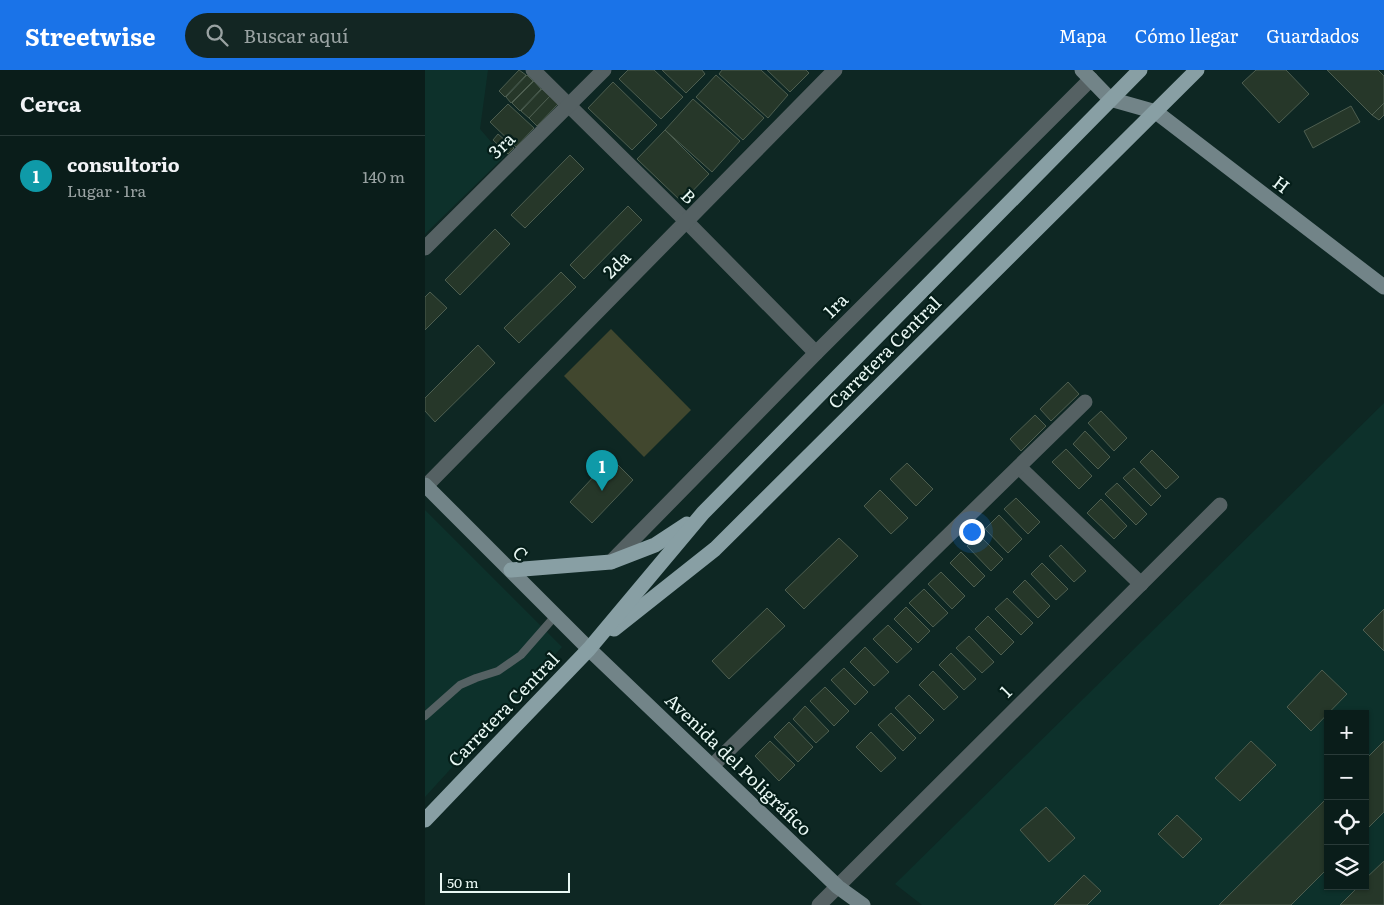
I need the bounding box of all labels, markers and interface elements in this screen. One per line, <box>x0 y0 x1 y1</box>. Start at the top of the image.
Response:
search box <box>185 13 535 58</box>
text: Streetwise <box>25 18 155 53</box>
icon: search <box>203 21 231 49</box>
text: Buscar aquí <box>243 21 349 49</box>
text: Mapa <box>1059 22 1107 49</box>
text: Cómo llegar <box>1135 22 1238 49</box>
text: Guardados <box>1266 22 1359 49</box>
text: Cerca <box>20 87 81 118</box>
street label: 3ra <box>482 125 521 164</box>
text: consultorio <box>67 150 180 178</box>
text: 1 <box>33 164 39 188</box>
text: 140 m <box>362 164 405 188</box>
street label: H <box>1268 168 1296 199</box>
text: Lugar · 1ra <box>67 178 146 202</box>
street label: B <box>675 182 703 210</box>
street label: 2da <box>596 244 636 284</box>
street label: 1ra <box>816 286 854 324</box>
street label: Carretera Central <box>821 289 947 415</box>
pin: 1 <box>586 450 618 491</box>
your location <box>959 519 985 545</box>
street label: C <box>507 539 535 567</box>
street label: Carretera Central <box>441 646 565 772</box>
street label: 1 <box>993 679 1017 703</box>
street label: Avenida del Poligráfico <box>659 686 819 841</box>
map controls <box>1324 710 1369 890</box>
button: + <box>1324 710 1369 755</box>
button: − <box>1324 755 1369 800</box>
button: locate <box>1324 800 1369 845</box>
button: layers <box>1324 845 1369 890</box>
scale bar <box>440 870 570 893</box>
text: 50 m <box>447 872 479 892</box>

